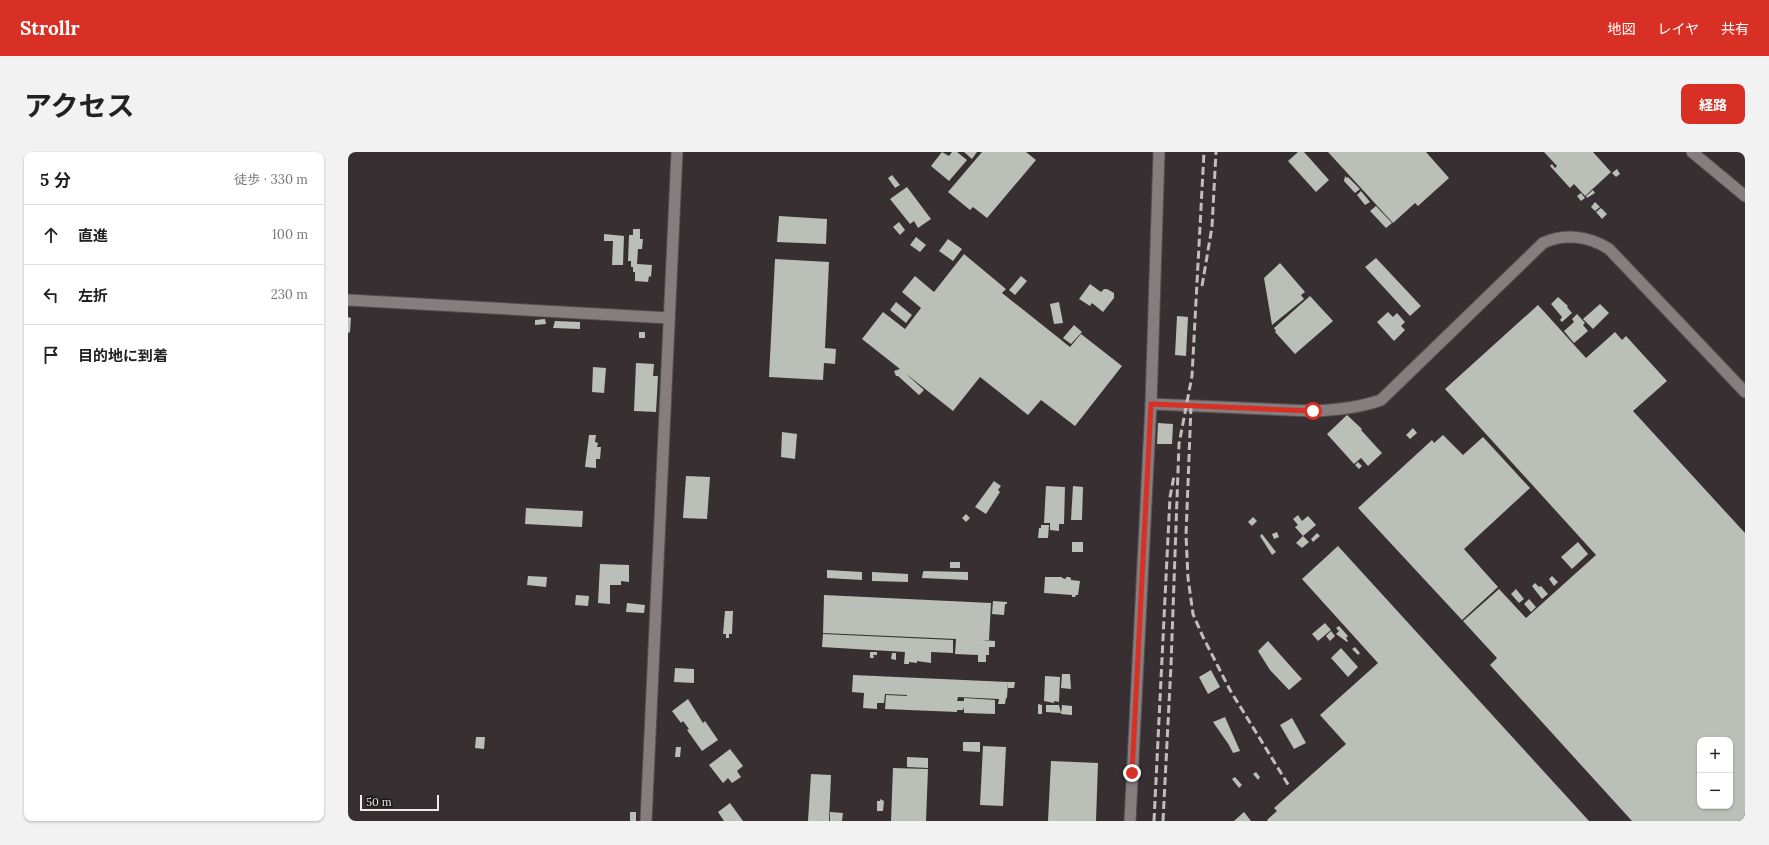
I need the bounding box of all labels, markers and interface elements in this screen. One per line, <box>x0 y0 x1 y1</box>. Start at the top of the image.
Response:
text: Strollr <box>20 16 80 40</box>
text: 地図 <box>1607 20 1635 38</box>
text: レイヤ <box>1657 20 1699 38</box>
text: 共有 <box>1721 20 1749 38</box>
button: 経路 <box>1681 84 1745 124</box>
text: アクセス <box>24 88 135 124</box>
text: 5 分 <box>40 169 71 191</box>
text: 徒歩 · 330 m <box>234 171 308 188</box>
icon: ahead <box>40 224 62 246</box>
text: 直進 <box>78 226 108 245</box>
text: 100 m <box>272 226 308 243</box>
icon: left <box>40 284 62 306</box>
text: 左折 <box>78 286 108 305</box>
text: 230 m <box>271 286 308 303</box>
icon: arrive <box>40 344 62 366</box>
text: 目的地に到着 <box>78 346 168 365</box>
route start <box>1304 402 1322 420</box>
map controls <box>1697 737 1733 809</box>
button: + <box>1697 737 1733 773</box>
route end <box>1123 764 1141 782</box>
button: − <box>1697 773 1733 809</box>
scale bar <box>360 793 439 812</box>
text: 50 m <box>366 795 392 809</box>

